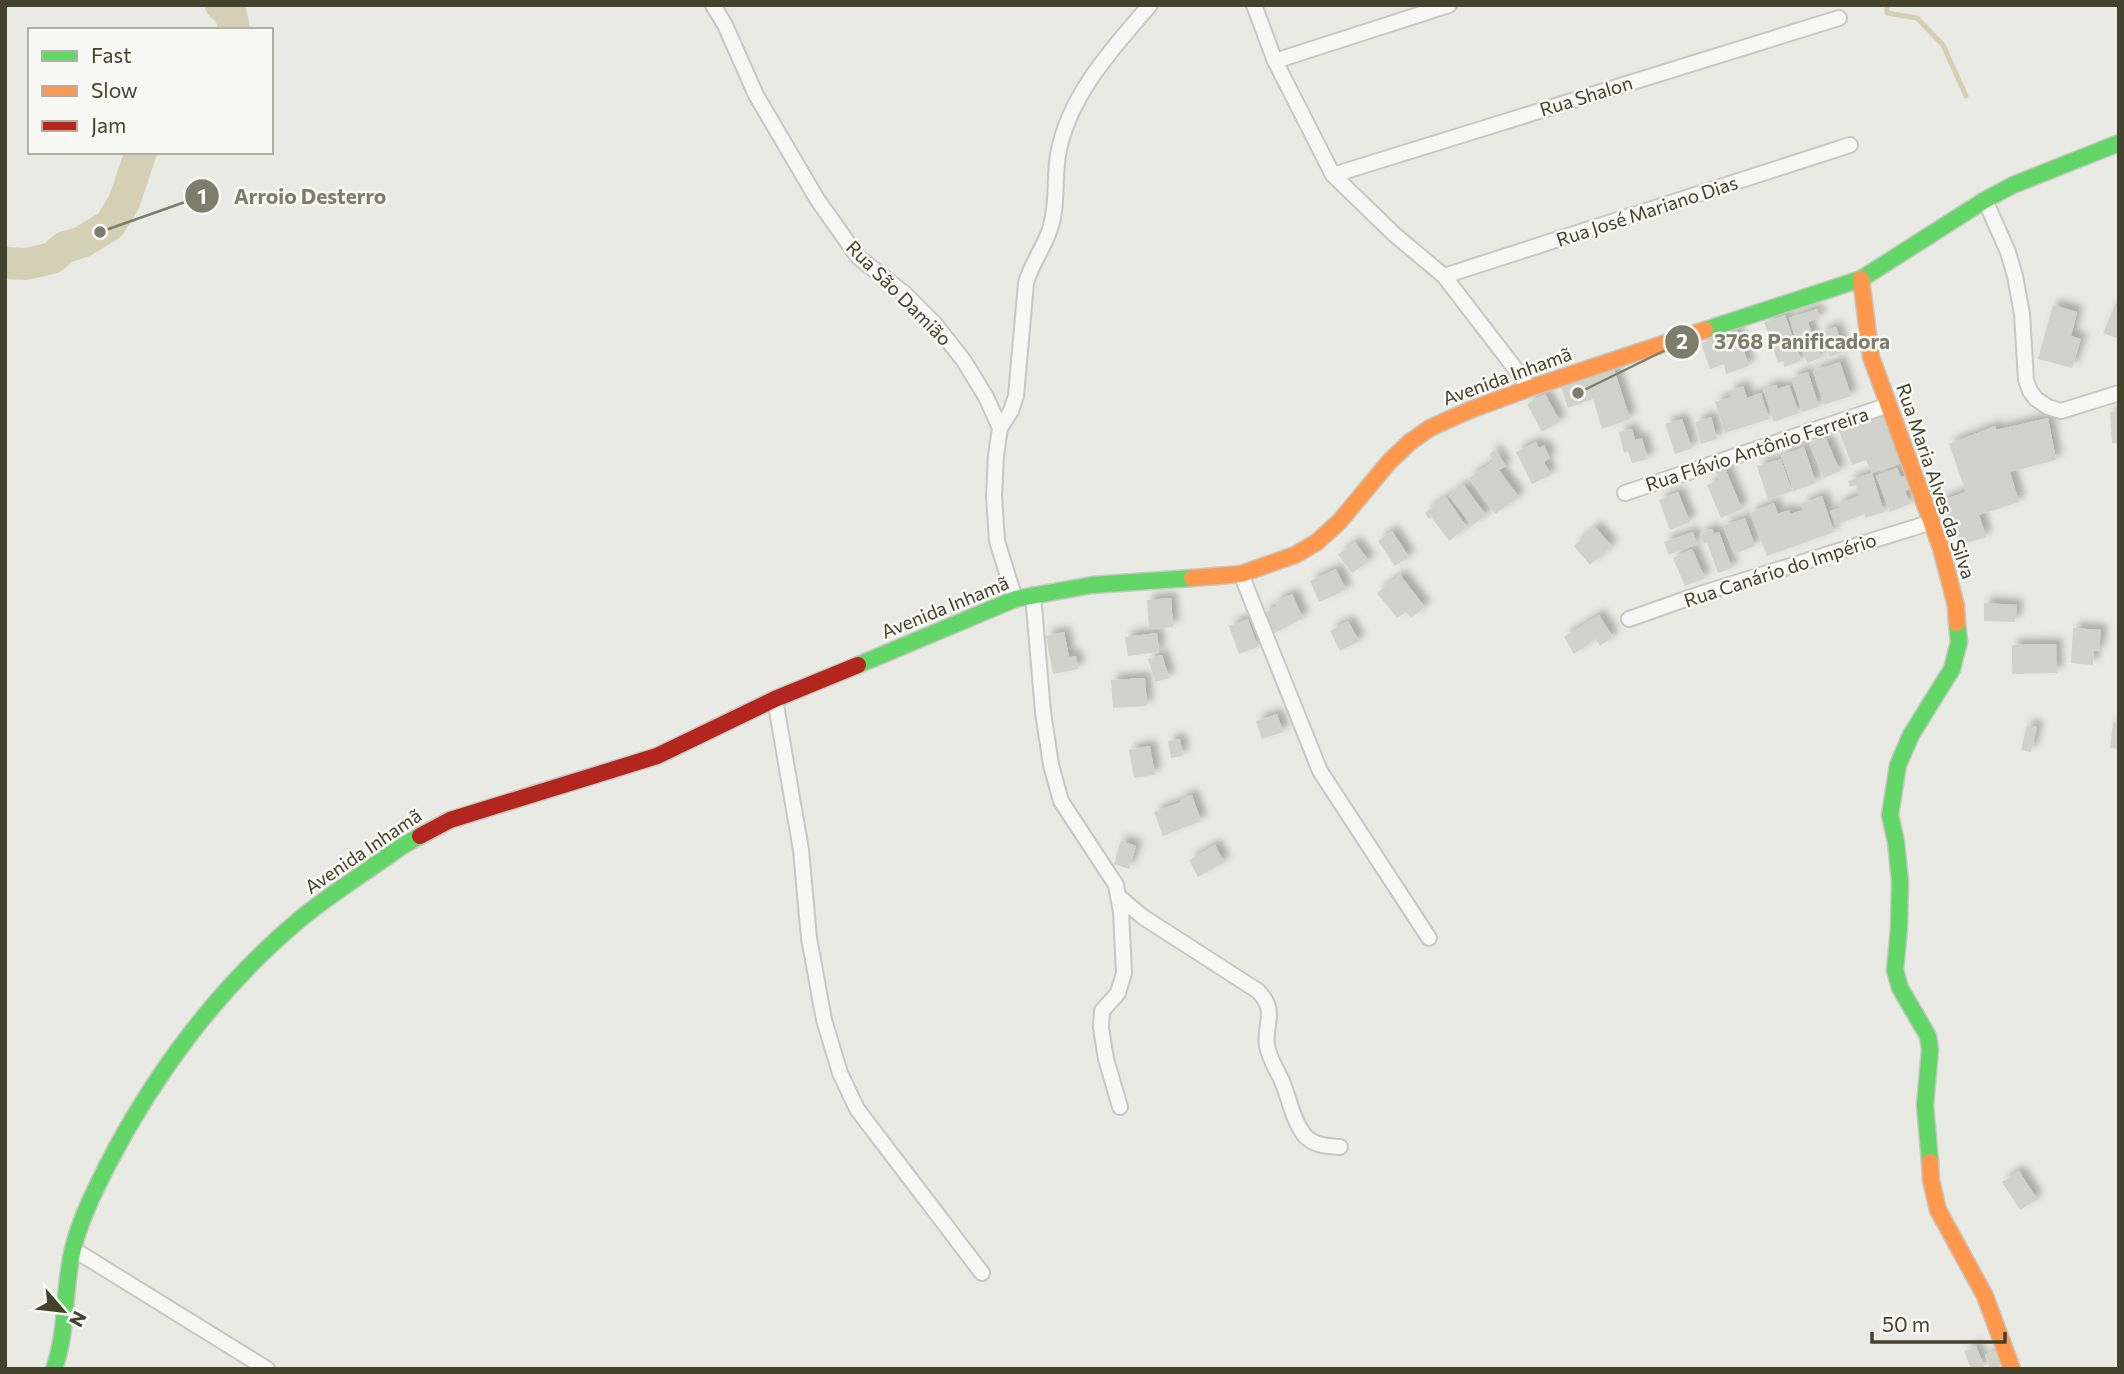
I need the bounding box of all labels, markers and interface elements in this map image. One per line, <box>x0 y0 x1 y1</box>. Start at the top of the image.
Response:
legend <box>28 28 273 154</box>
text: Fast <box>91 42 132 67</box>
street label: Rua Shalon <box>1537 71 1635 121</box>
text: Slow <box>91 77 138 102</box>
text: Jam <box>91 112 126 137</box>
street label: Rua José Mariano Dias <box>1553 170 1741 251</box>
callout: Arroio Desterro <box>185 175 401 217</box>
text: 1 <box>197 183 207 208</box>
text: Arroio Desterro <box>234 183 386 208</box>
street label: Rua São Damião <box>842 235 957 350</box>
callout: 3768 Panificadora <box>1665 321 1904 363</box>
text: 2 <box>1676 328 1688 353</box>
text: 3768 Panificadora <box>1714 328 1890 353</box>
street label: Avenida Inhamã <box>1439 342 1574 410</box>
street label: Rua Maria Alves da Silva <box>1892 380 1981 582</box>
street label: Rua Flávio Antônio Ferreira <box>1642 402 1871 495</box>
street label: Rua Canário do Império <box>1681 528 1879 612</box>
street label: Avenida Inhamã <box>878 570 1012 643</box>
street label: Avenida Inhamã <box>300 803 425 898</box>
north arrow <box>28 1276 98 1346</box>
scale bar <box>1872 1300 2005 1344</box>
text: N <box>65 1308 92 1331</box>
text: 50 m <box>1882 1311 1930 1336</box>

